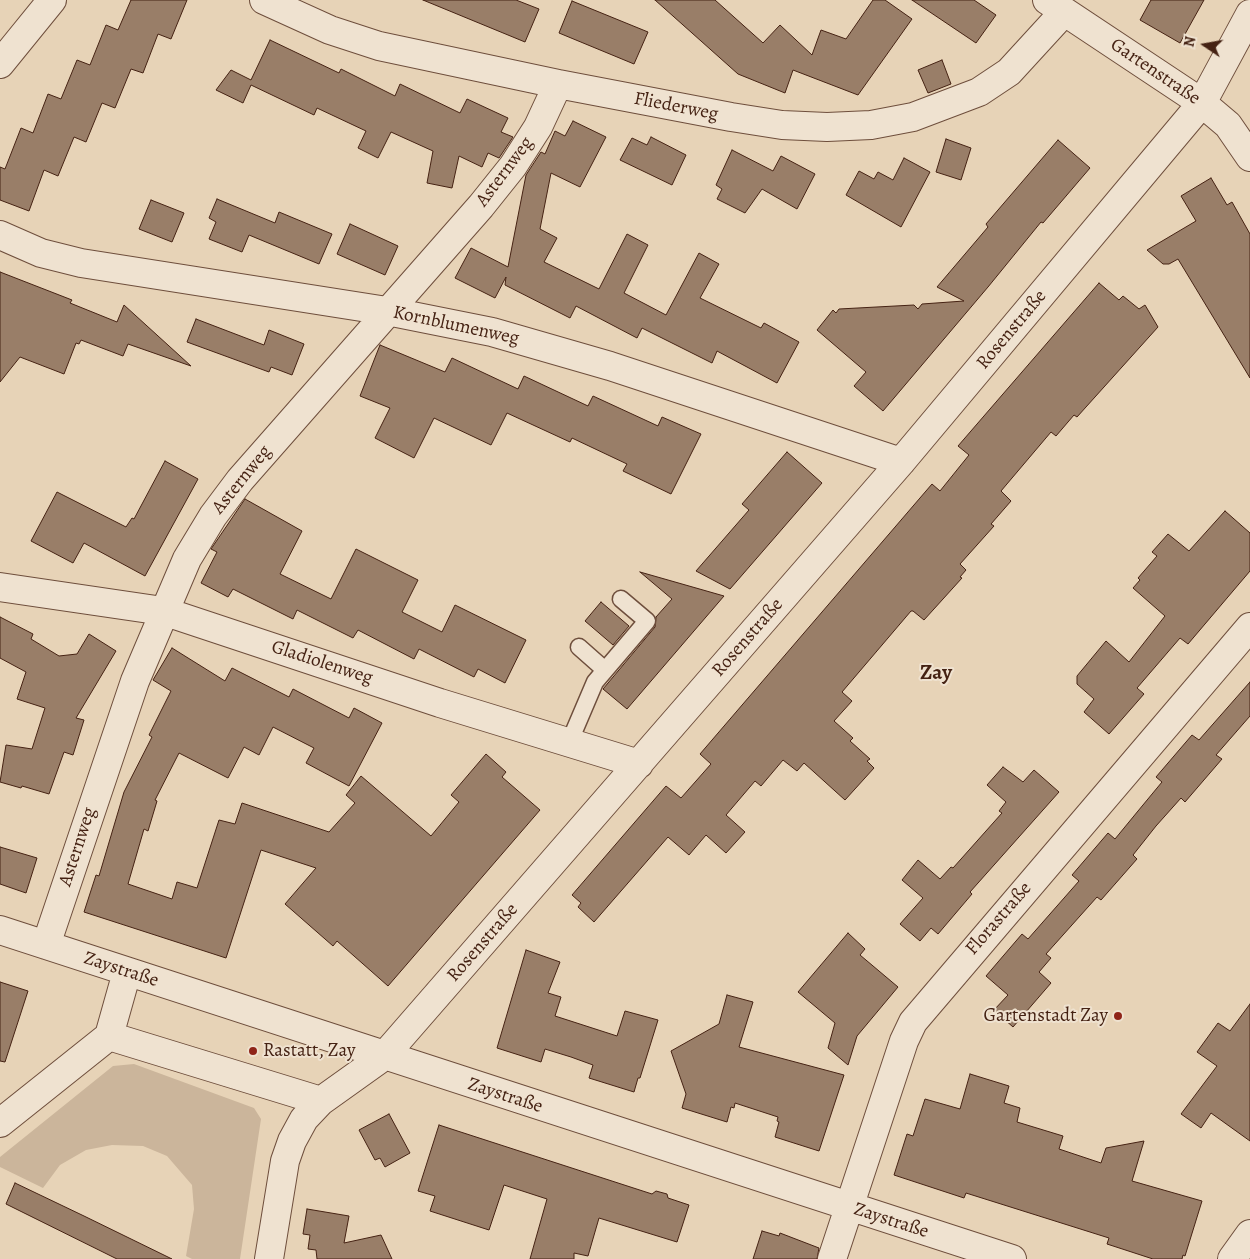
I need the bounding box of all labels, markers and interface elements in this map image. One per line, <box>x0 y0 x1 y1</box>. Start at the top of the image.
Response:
north arrow <box>1180 20 1230 70</box>
street label: Gartenstraße <box>1106 34 1204 110</box>
text: N <box>1179 35 1200 49</box>
street label: Fliederweg <box>632 88 720 126</box>
street label: Asternweg <box>471 132 539 212</box>
street label: Rosenstraße <box>972 286 1052 374</box>
street label: Kornblumenweg <box>391 302 521 350</box>
street label: Asternweg <box>207 441 277 519</box>
street label: Rosenstraße <box>708 594 788 682</box>
street label: Gladiolenweg <box>268 636 376 690</box>
district label: Zay <box>920 661 952 687</box>
street label: Asternweg <box>55 805 101 889</box>
street label: Florastraße <box>961 878 1037 960</box>
street label: Rosenstraße <box>443 899 523 987</box>
street label: Zaystraße <box>81 947 161 993</box>
place label: Gartenstadt Zay <box>983 1005 1108 1027</box>
marker: Gartenstadt Zay <box>1112 1010 1124 1022</box>
place label: Rastatt, Zay <box>263 1040 355 1062</box>
marker: Rastatt, Zay <box>247 1045 259 1057</box>
street label: Zaystraße <box>465 1073 545 1119</box>
street label: Zaystraße <box>851 1198 931 1244</box>

